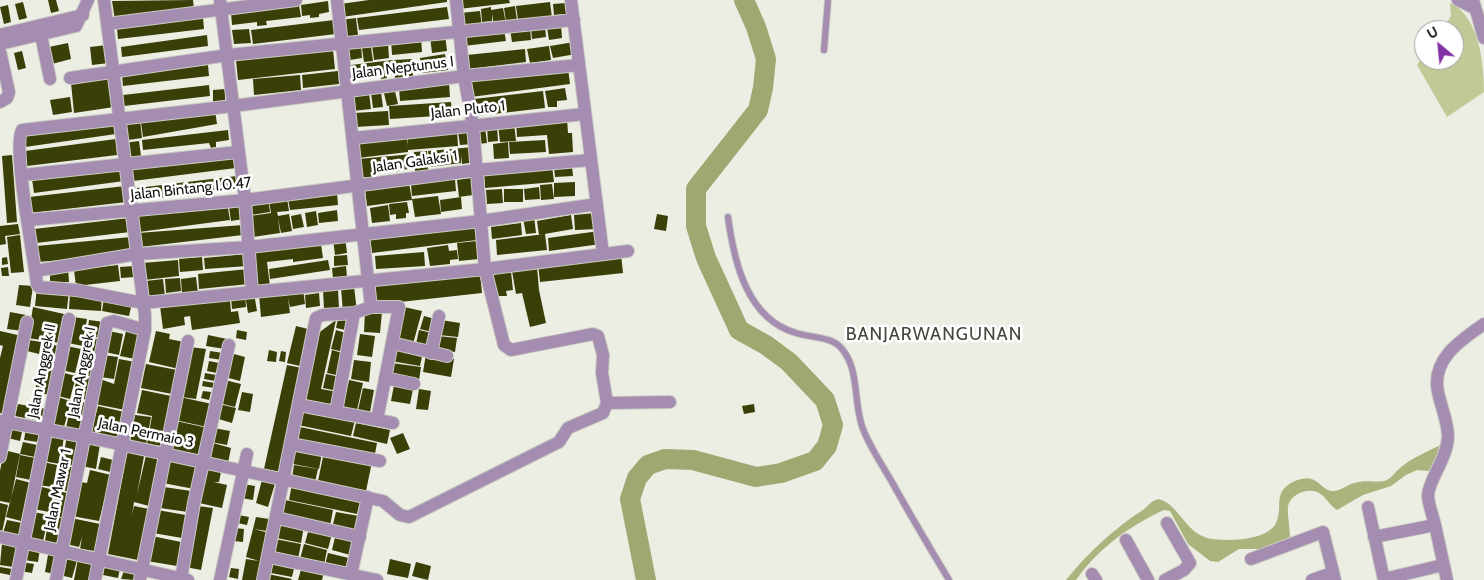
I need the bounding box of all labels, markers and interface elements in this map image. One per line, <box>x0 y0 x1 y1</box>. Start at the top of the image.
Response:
north arrow <box>1414 20 1464 70</box>
text: U <box>1424 22 1441 43</box>
street label: Jalan Neptunus I <box>351 53 455 83</box>
street label: Jalan Pluto 1 <box>430 97 506 123</box>
street label: Jalan Galaksi 1 <box>371 147 459 177</box>
street label: Jalan Bintang I.0.47 <box>130 174 252 204</box>
street label: Jalan Anggrek II <box>24 322 60 420</box>
district label: BANJARWANGUNAN <box>844 324 1024 346</box>
street label: Jalan Anggrek I <box>64 325 100 419</box>
street label: Jalan Permaio 3 <box>96 414 196 452</box>
street label: Jalan Mawar 1 <box>41 447 75 533</box>

